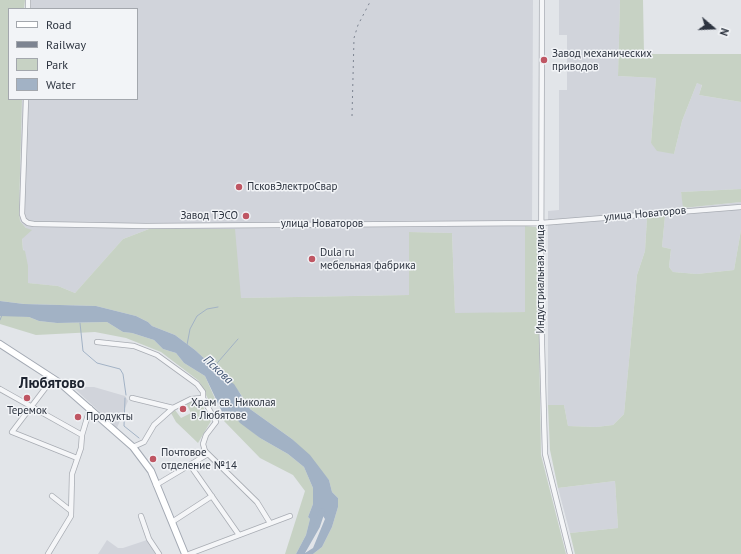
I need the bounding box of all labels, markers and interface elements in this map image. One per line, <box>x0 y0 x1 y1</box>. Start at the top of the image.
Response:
legend <box>8 8 138 100</box>
north arrow <box>693 8 733 48</box>
text: Road <box>46 17 71 32</box>
text: N <box>717 26 732 38</box>
text: Railway <box>46 37 86 52</box>
place label: Завод механических приводов <box>552 47 652 73</box>
marker: Завод механических приводов <box>539 55 549 65</box>
text: Park <box>46 57 68 72</box>
text: Water <box>46 77 76 92</box>
place label: ПсковЭлектроСвар <box>247 180 338 194</box>
marker: ПсковЭлектроСвар <box>234 182 244 192</box>
street label: улица Новаторов <box>603 204 687 224</box>
place label: Завод ТЭСО <box>180 209 238 223</box>
marker: Завод ТЭСО <box>241 211 251 221</box>
street label: улица Новаторов <box>281 217 363 231</box>
street label: Индустриальная улица <box>534 224 548 334</box>
place label: Dula ru мебельная фабрика <box>320 246 416 272</box>
marker: Dula ru мебельная фабрика <box>307 254 317 264</box>
water label: Пскова <box>200 353 236 387</box>
district label: Любятово <box>19 375 85 393</box>
marker: Теремок <box>22 393 32 403</box>
place label: Храм св. Николая в Любятове <box>191 396 276 422</box>
place label: Теремок <box>7 404 47 418</box>
marker: Храм св. Николая в Любятове <box>178 404 188 414</box>
place label: Продукты <box>86 410 133 424</box>
marker: Продукты <box>73 412 83 422</box>
place label: Почтовое отделение №14 <box>161 446 237 472</box>
marker: Почтовое отделение №14 <box>148 454 158 464</box>

